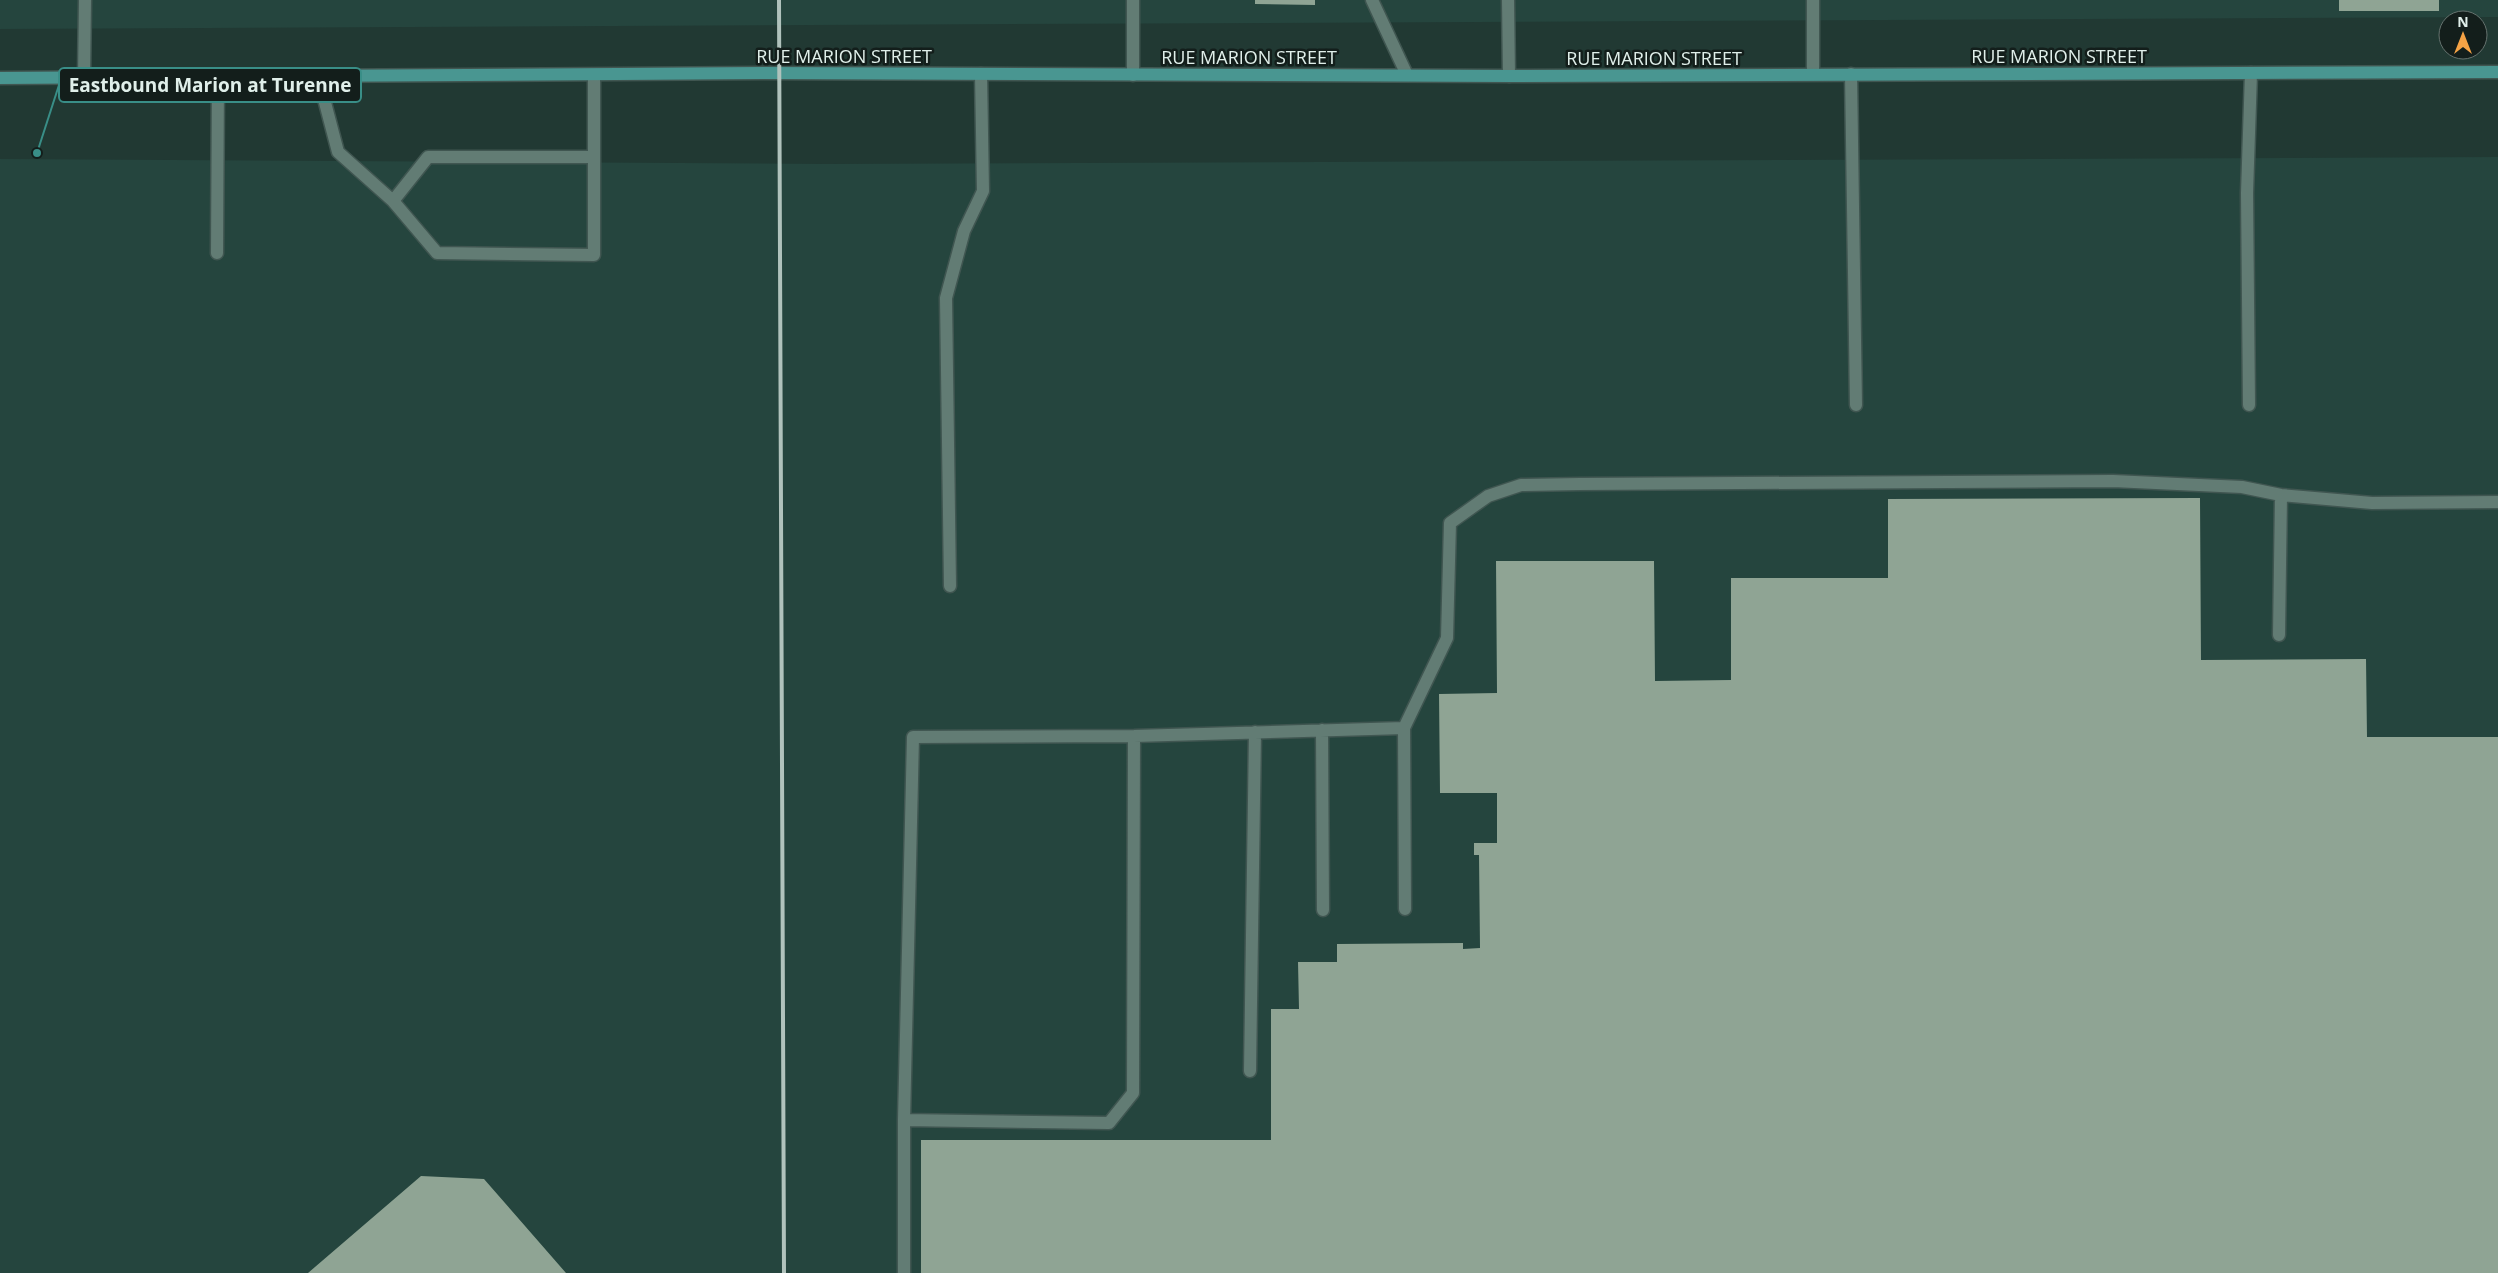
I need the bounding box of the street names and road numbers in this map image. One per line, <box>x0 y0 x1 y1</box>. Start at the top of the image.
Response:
street label: RUE MARION STREET <box>756 44 932 68</box>
street label: RUE MARION STREET <box>1971 44 2147 68</box>
street label: RUE MARION STREET <box>1161 45 1337 69</box>
street label: RUE MARION STREET <box>1566 46 1742 70</box>

